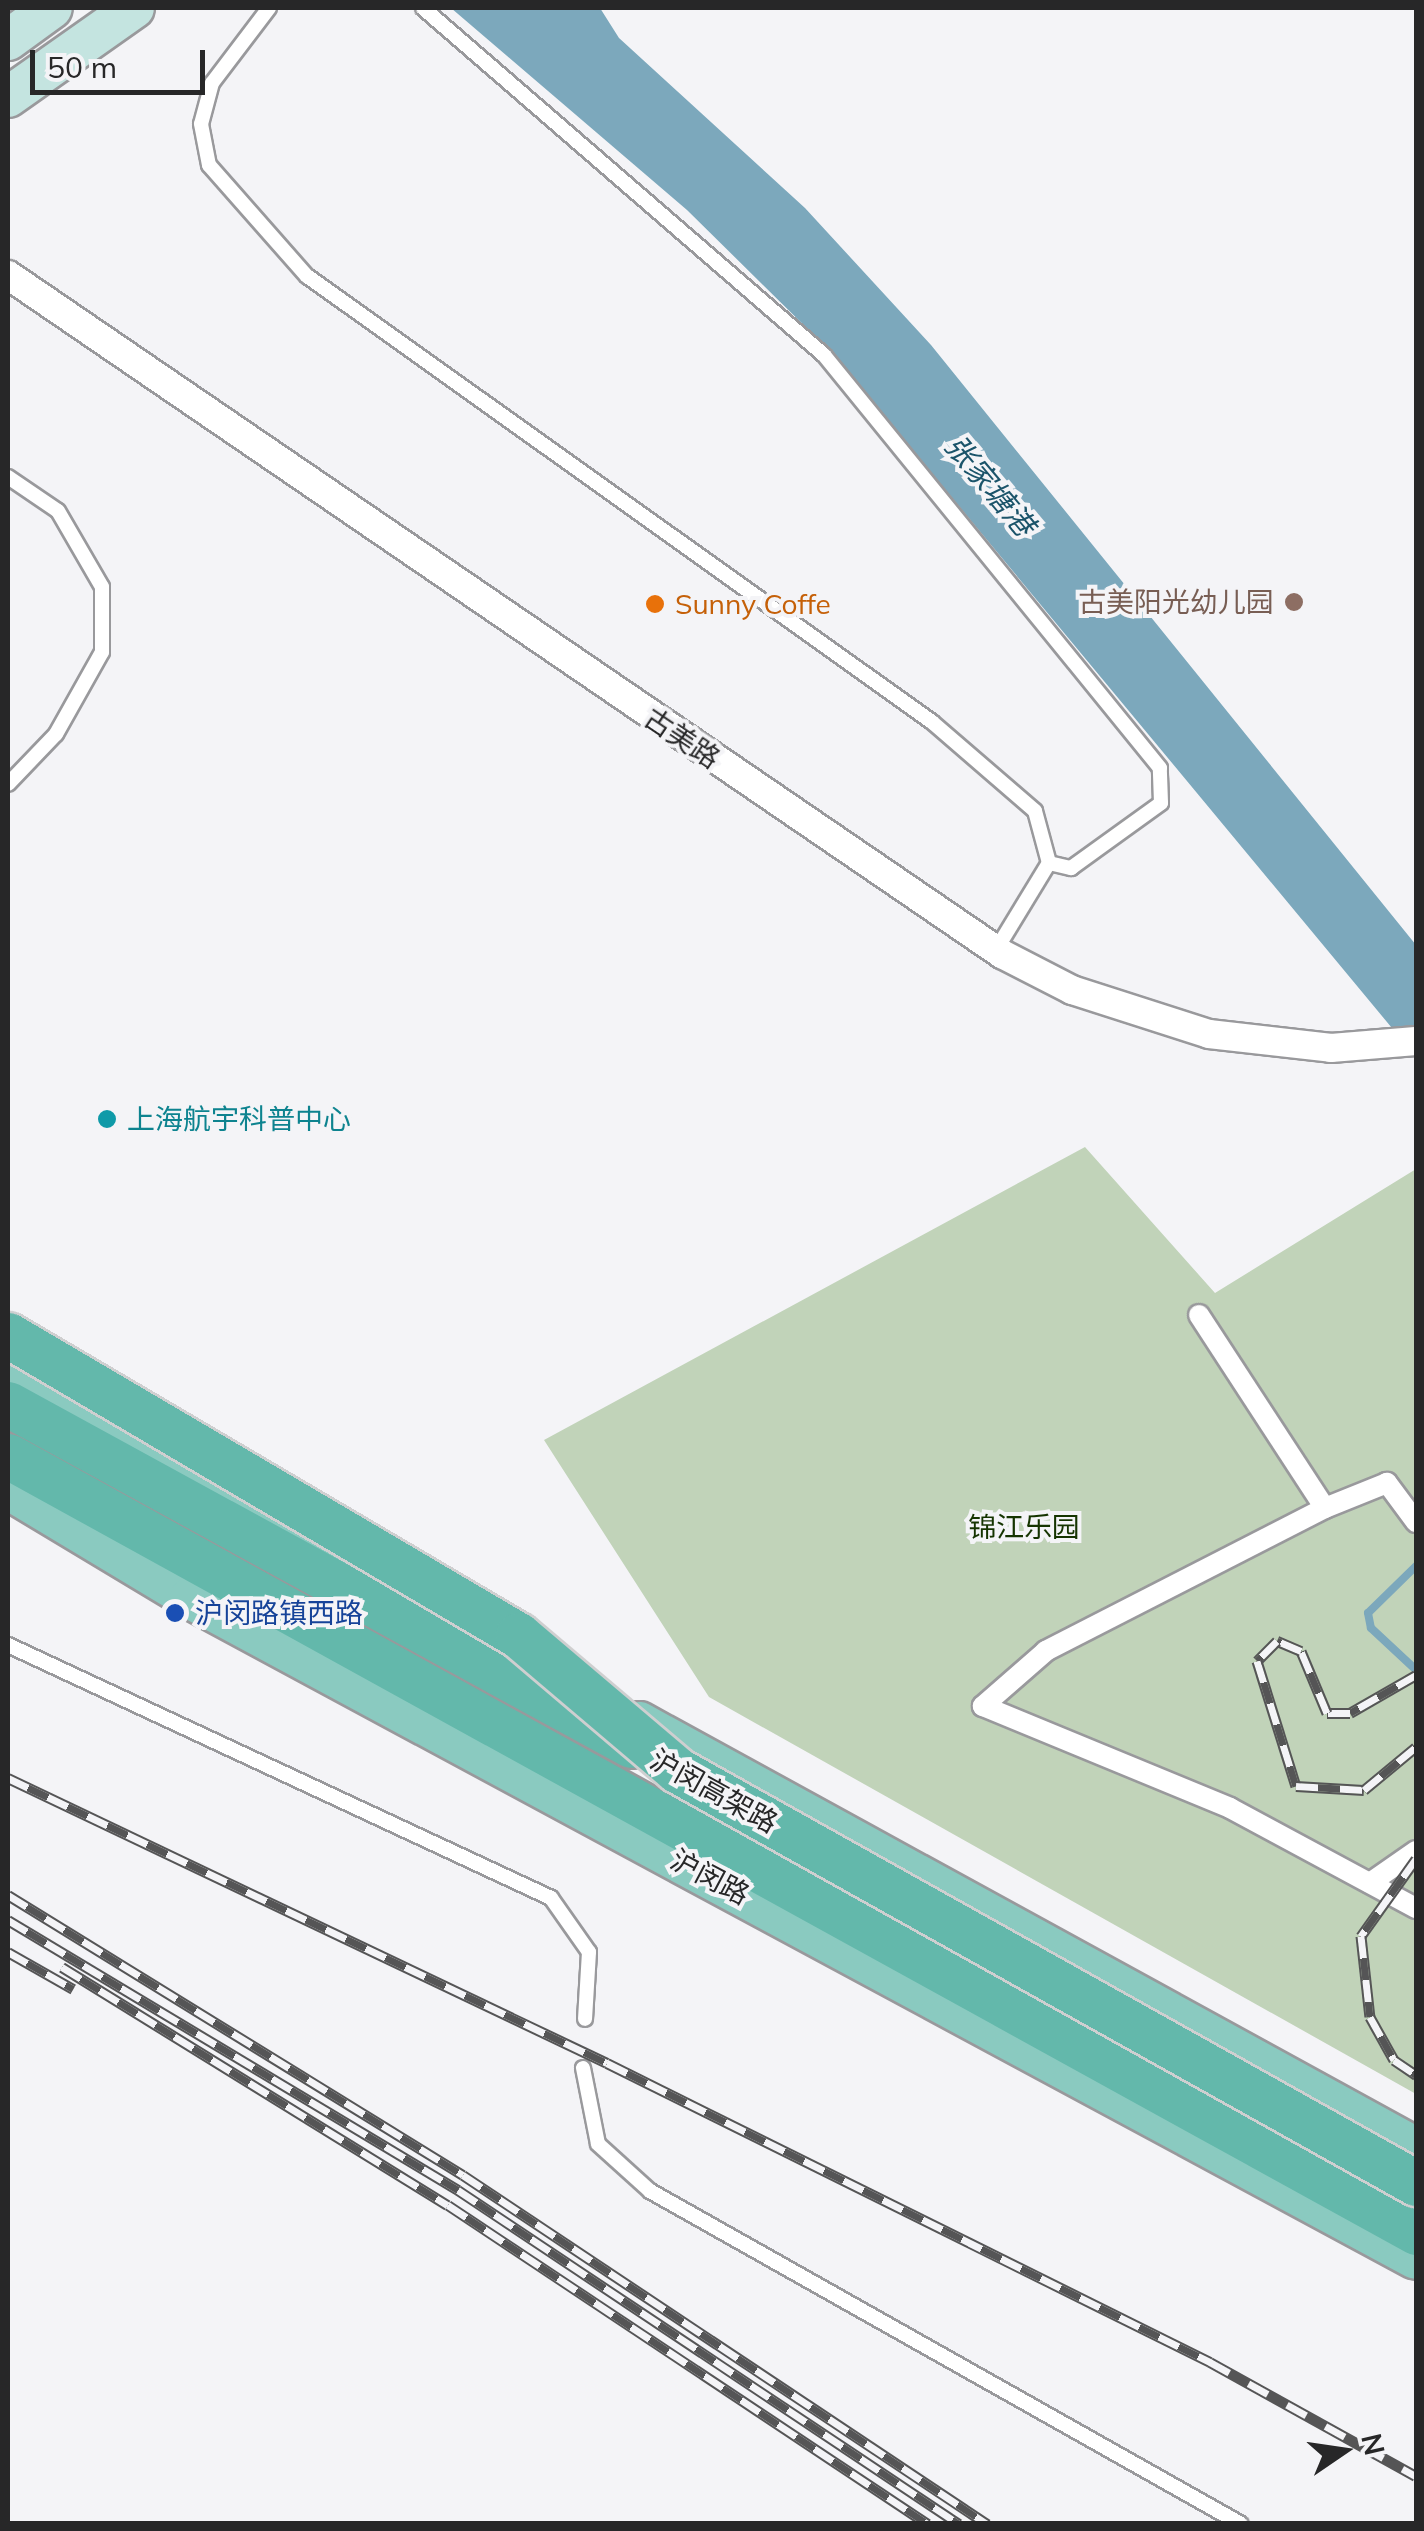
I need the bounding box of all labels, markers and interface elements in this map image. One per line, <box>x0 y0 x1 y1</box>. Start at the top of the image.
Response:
scale bar <box>35 30 210 92</box>
text: 50 m <box>47 48 117 86</box>
water label: 张家塘港 <box>938 427 1042 543</box>
place label: 古美阳光幼儿园 <box>1078 585 1274 619</box>
place label: Sunny Coffe <box>675 587 831 621</box>
marker: 古美阳光幼儿园 <box>1283 591 1305 613</box>
marker: Sunny Coffe <box>644 593 666 615</box>
street label: 古美路 <box>638 701 726 775</box>
place label: 上海航宇科普中心 <box>127 1102 351 1136</box>
marker: 上海航宇科普中心 <box>96 1108 118 1130</box>
park label: 锦江乐园 <box>968 1510 1080 1544</box>
place label: 沪闵路镇西路 <box>195 1596 363 1630</box>
marker: 沪闵路镇西路 <box>164 1602 186 1624</box>
street label: 沪闵高架路 <box>645 1742 783 1840</box>
street label: 沪闵路 <box>665 1842 755 1912</box>
north arrow <box>1294 2401 1394 2501</box>
text: N <box>1354 2430 1393 2458</box>

